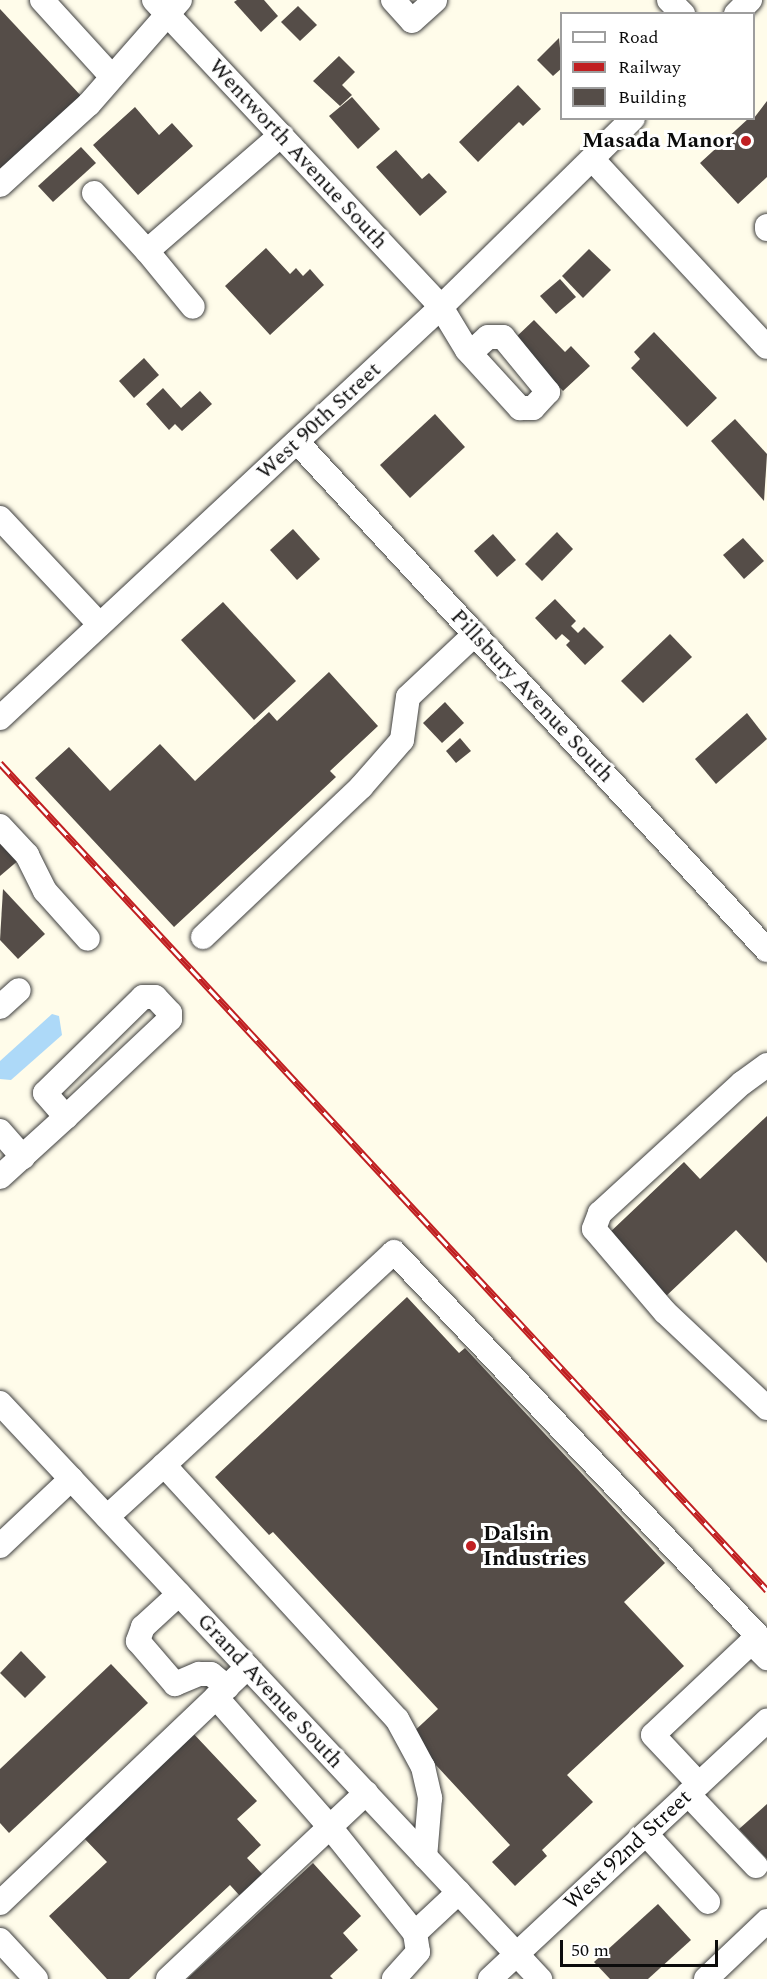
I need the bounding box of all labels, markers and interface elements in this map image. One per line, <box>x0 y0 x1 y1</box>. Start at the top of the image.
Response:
legend <box>560 12 755 120</box>
text: Road <box>618 24 659 51</box>
street label: Wentworth Avenue South <box>203 53 393 255</box>
text: Railway <box>618 54 681 81</box>
text: Building <box>618 84 687 111</box>
place label: Masada Manor <box>582 128 734 154</box>
marker: Masada Manor <box>739 134 753 148</box>
street label: West 90th Street <box>251 357 387 485</box>
street label: Pillsbury Avenue South <box>445 604 619 788</box>
place label: Dalsin Industries <box>483 1520 587 1572</box>
marker: Dalsin Industries <box>464 1539 478 1553</box>
street label: Grand Avenue South <box>191 1608 349 1774</box>
street label: West 92nd Street <box>559 1784 697 1916</box>
scale bar <box>563 1928 720 1966</box>
text: 50 m <box>571 1937 609 1964</box>

